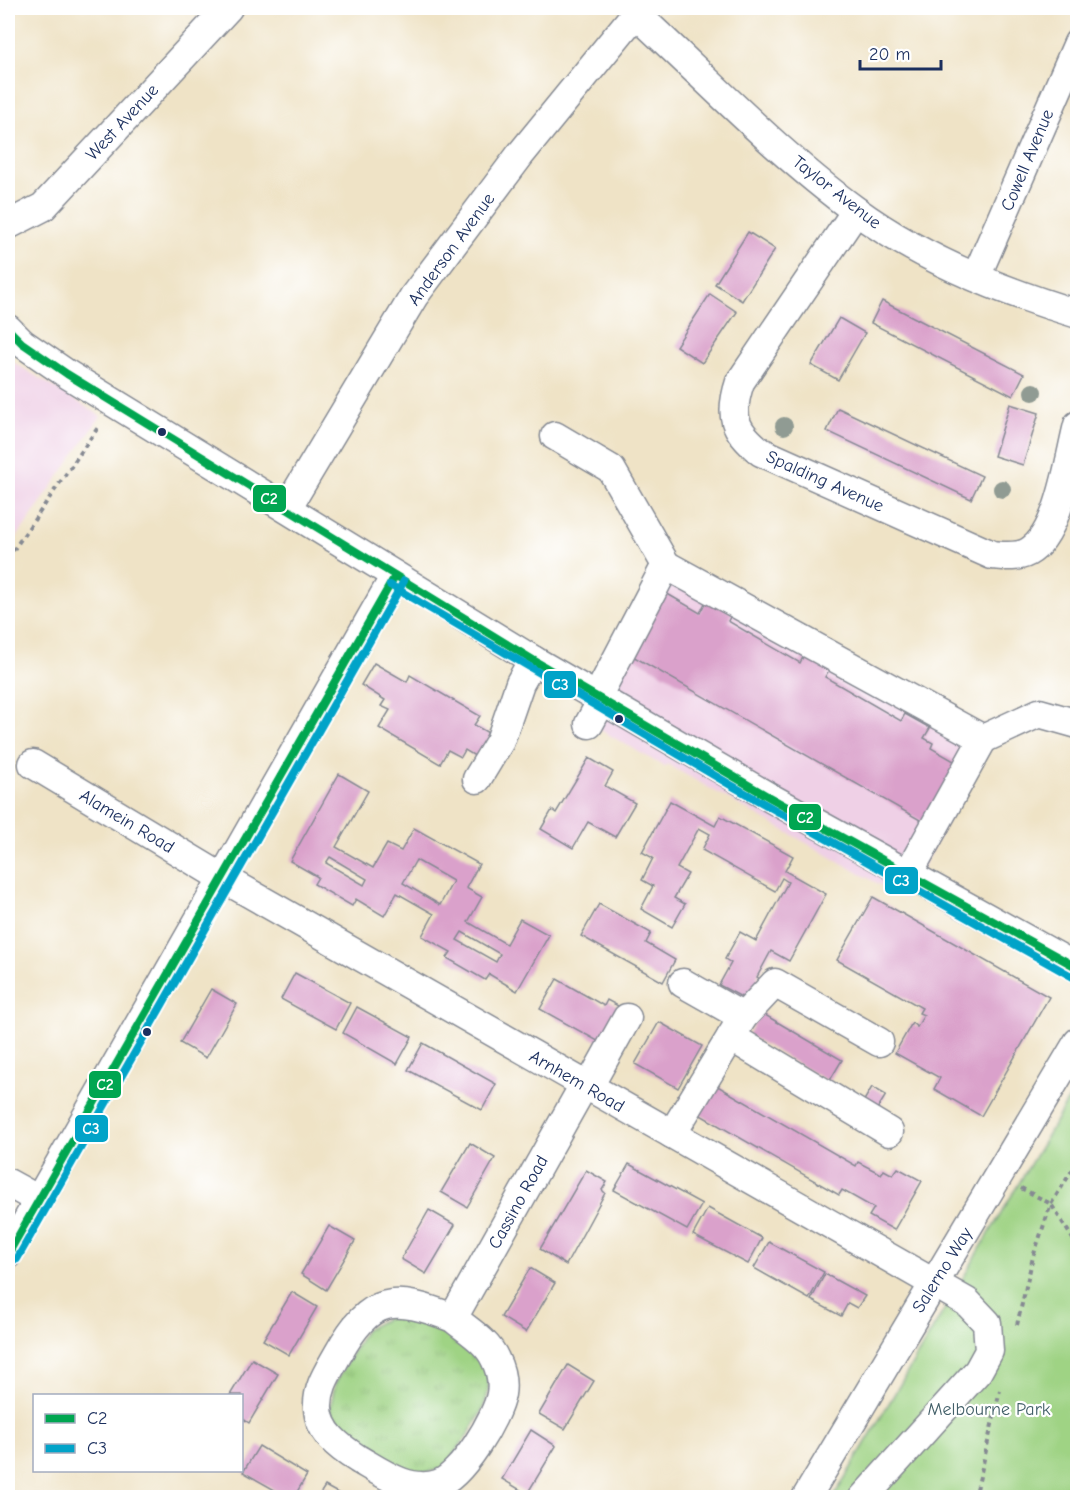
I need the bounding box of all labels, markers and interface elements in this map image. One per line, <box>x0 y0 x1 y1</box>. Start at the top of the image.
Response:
scale bar <box>860 33 941 71</box>
text: 20 m <box>869 44 910 65</box>
street label: West Avenue <box>82 80 163 165</box>
street label: Cowell Avenue <box>997 106 1058 214</box>
street label: Taylor Avenue <box>788 151 885 233</box>
street label: Anderson Avenue <box>404 189 499 310</box>
unlabelled marker <box>156 426 168 438</box>
street label: Spalding Avenue <box>763 446 887 517</box>
line badge: C2 <box>252 484 287 513</box>
text: C2 <box>260 490 278 508</box>
line badge: C3 <box>543 670 577 699</box>
text: C3 <box>551 676 569 694</box>
unlabelled marker <box>613 713 625 725</box>
street label: Alamein Road <box>76 785 178 858</box>
line badge: C2 <box>788 803 822 831</box>
text: C2 <box>796 809 814 827</box>
line badge: C3 <box>884 866 919 895</box>
text: C3 <box>892 872 910 890</box>
unlabelled marker <box>141 1026 153 1038</box>
street label: Arnhem Road <box>526 1046 628 1117</box>
line badge: C2 <box>88 1070 122 1099</box>
text: C2 <box>96 1076 114 1094</box>
line badge: C3 <box>74 1114 109 1143</box>
text: C3 <box>82 1120 100 1138</box>
street label: Cassino Road <box>484 1152 553 1253</box>
street label: Salerno Way <box>908 1223 977 1317</box>
legend <box>33 1394 243 1472</box>
park label: Melbourne Park <box>928 1399 1051 1420</box>
text: C2 <box>87 1408 107 1429</box>
text: C3 <box>87 1438 107 1459</box>

